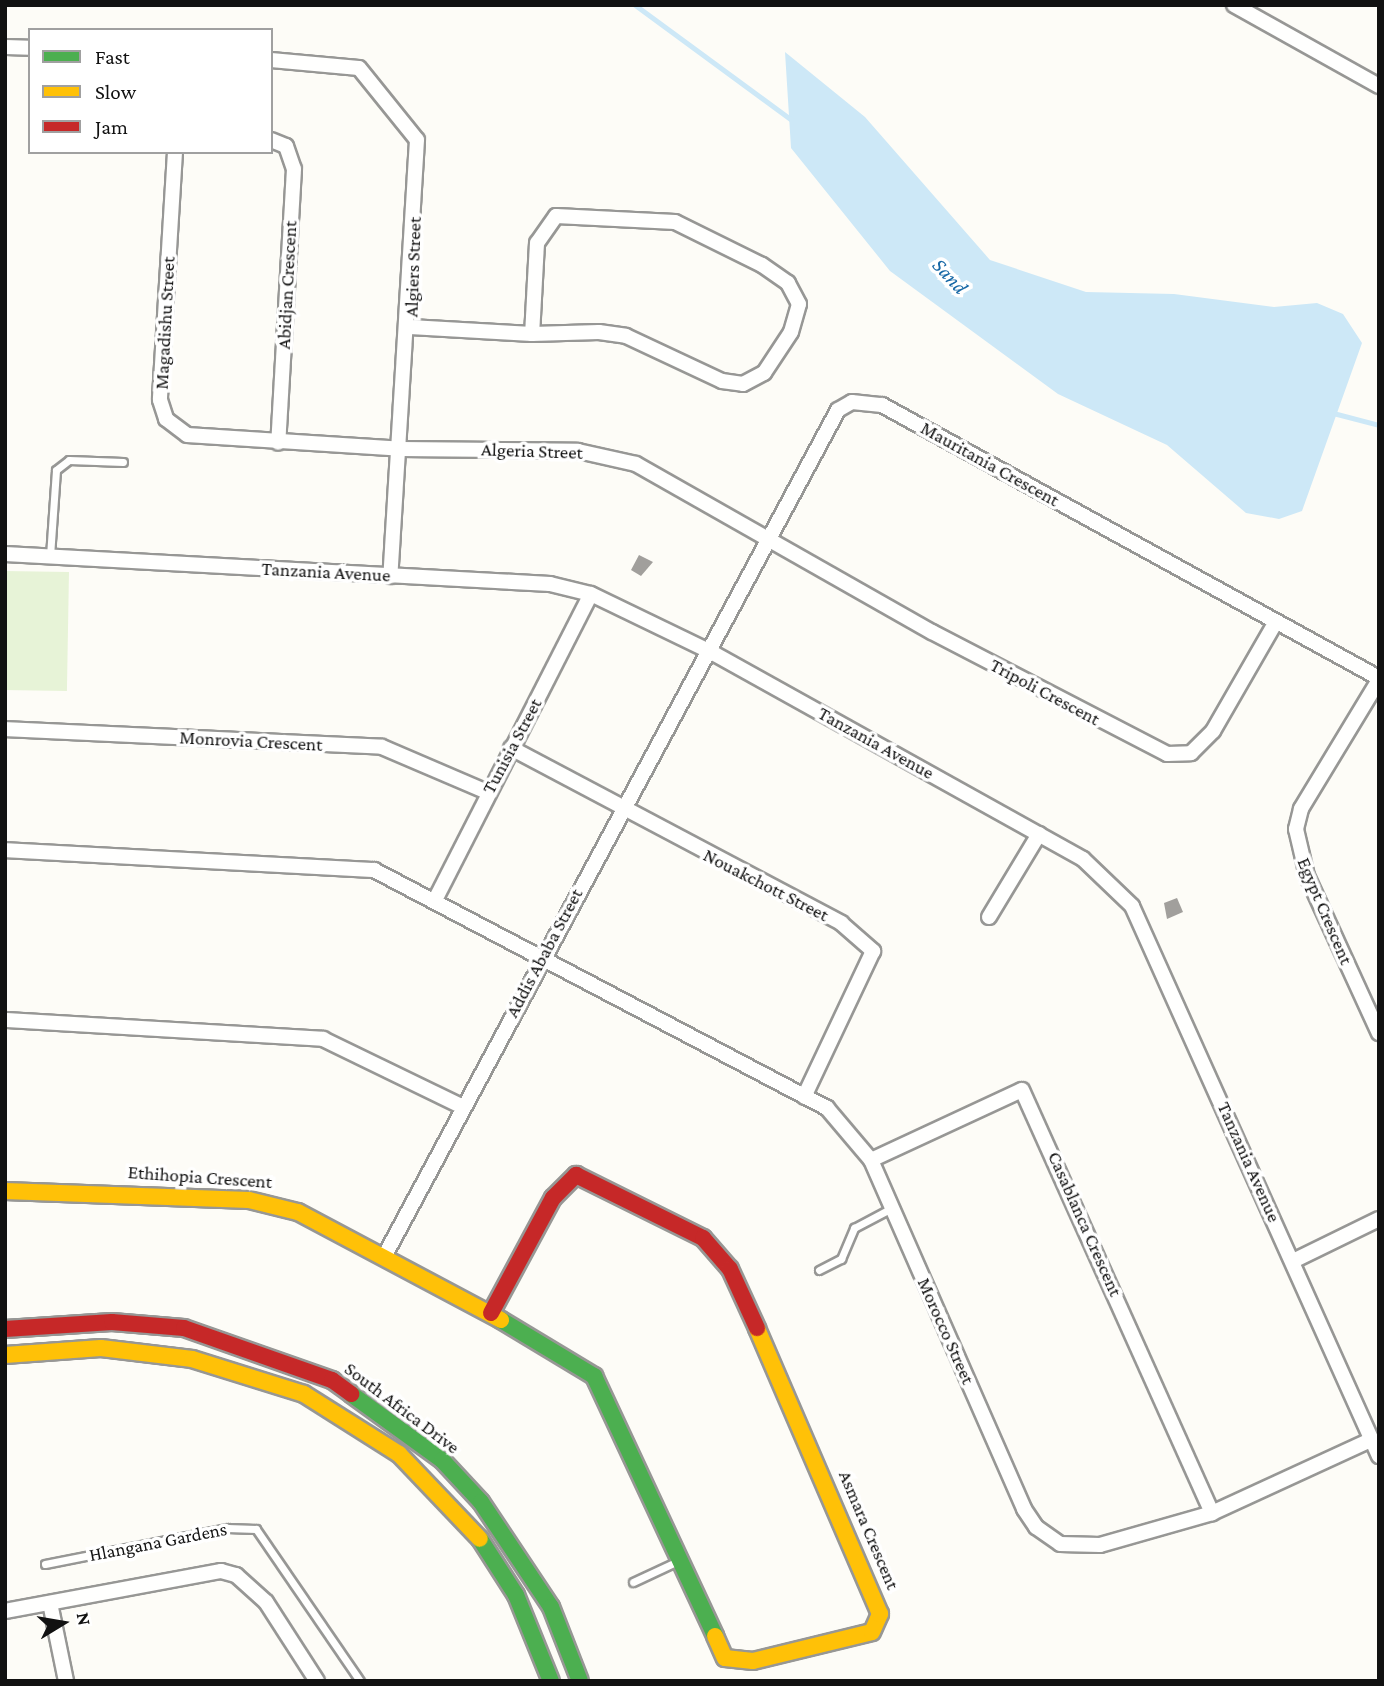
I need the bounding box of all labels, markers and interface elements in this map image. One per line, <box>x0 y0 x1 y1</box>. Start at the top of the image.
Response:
legend <box>28 28 273 154</box>
text: Fast <box>95 45 130 69</box>
text: Slow <box>95 80 136 104</box>
text: Jam <box>95 115 128 139</box>
street label: Algiers Street <box>400 216 426 318</box>
street label: Abidjan Crescent <box>272 220 302 350</box>
water label: Sand <box>927 253 973 299</box>
street label: Magadishu Street <box>150 256 180 390</box>
street label: Mauritania Crescent <box>917 416 1063 512</box>
street label: Algeria Street <box>481 438 583 464</box>
street label: Tanzania Avenue <box>261 557 391 587</box>
street label: Tripoli Crescent <box>986 654 1104 730</box>
street label: Tunisia Street <box>477 694 547 798</box>
street label: Tanzania Avenue <box>814 702 938 784</box>
street label: Monrovia Crescent <box>179 726 323 756</box>
street label: Nouakchott Street <box>699 844 833 926</box>
street label: Egypt Crescent <box>1292 854 1358 968</box>
street label: Addis Ababa Street <box>500 885 588 1021</box>
street label: Tanzania Avenue <box>1212 1098 1286 1226</box>
street label: Casablanca Crescent <box>1043 1148 1127 1300</box>
street label: Ethihopia Crescent <box>127 1161 273 1193</box>
street label: Morocco Street <box>912 1274 980 1388</box>
street label: South Africa Drive <box>340 1357 464 1459</box>
street label: Asmara Crescent <box>834 1467 904 1593</box>
street label: Hlangana Gardens <box>87 1517 229 1567</box>
north arrow <box>28 1588 98 1658</box>
text: N <box>73 1611 96 1627</box>

